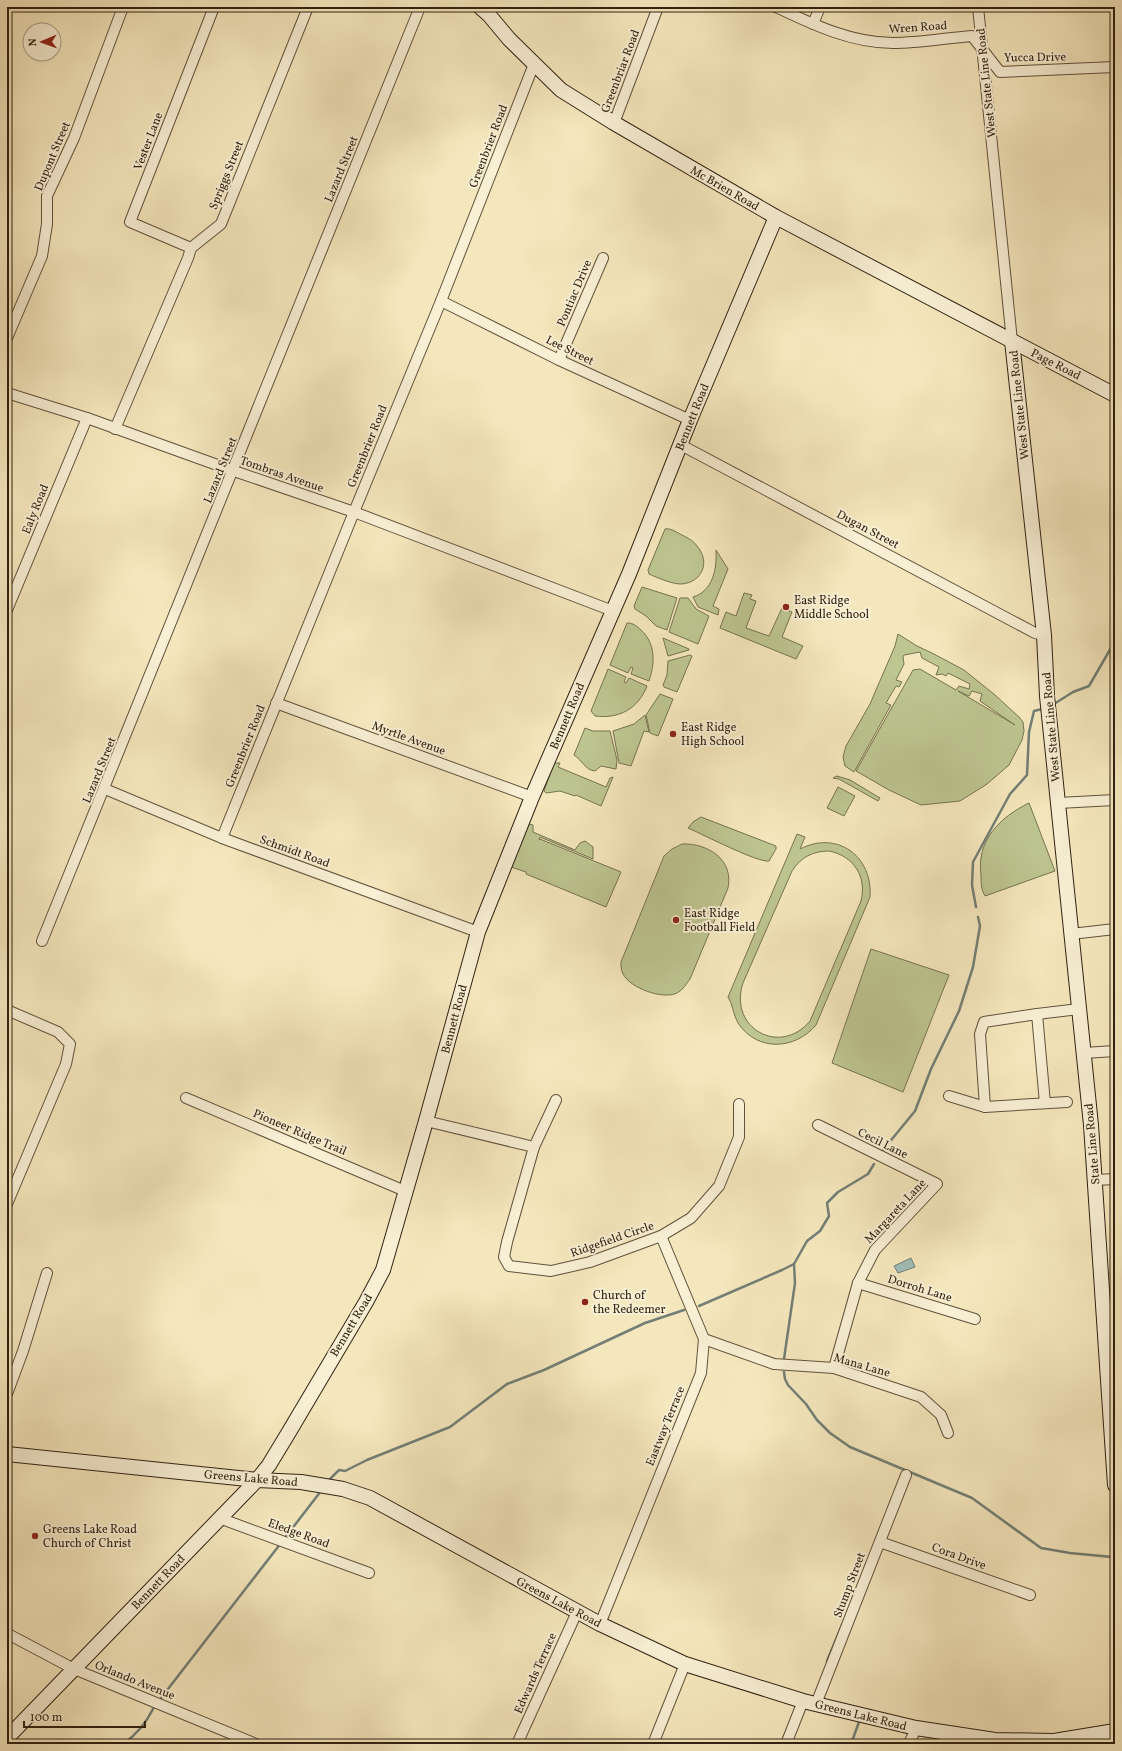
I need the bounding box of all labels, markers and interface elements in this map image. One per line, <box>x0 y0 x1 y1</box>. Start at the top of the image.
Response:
street label: Wren Road <box>888 18 948 38</box>
north arrow <box>22 22 62 62</box>
street label: Greenbriar Road <box>598 27 644 115</box>
street label: West State Line Road <box>973 27 1001 138</box>
text: N <box>26 38 41 47</box>
street label: Yucca Drive <box>1004 49 1067 67</box>
street label: Greenbrier Road <box>466 102 512 190</box>
street label: Vester Lane <box>131 110 167 173</box>
street label: Dupont Street <box>31 119 75 194</box>
street label: Lazard Street <box>321 134 363 205</box>
street label: Spriggs Street <box>206 138 248 212</box>
street label: Mc Brien Road <box>687 163 762 215</box>
street label: Pontiac Drive <box>554 257 596 329</box>
street label: Lee Street <box>543 332 596 369</box>
street label: Page Road <box>1028 345 1084 384</box>
street label: West State Line Road <box>1006 349 1034 460</box>
street label: Bennett Road <box>672 381 714 453</box>
street label: Greenbrier Road <box>344 402 392 490</box>
street label: Lazard Street <box>200 435 242 506</box>
street label: Tombras Avenue <box>238 453 326 497</box>
street label: Ealy Road <box>19 482 53 537</box>
street label: Dugan Street <box>833 507 902 553</box>
place label: East Ridge Middle School <box>794 593 869 623</box>
marker: East Ridge Middle School <box>781 602 791 612</box>
street label: West State Line Road <box>1039 671 1065 782</box>
street label: Bennett Road <box>547 680 589 752</box>
street label: Greenbrier Road <box>222 702 270 790</box>
street label: Myrtle Avenue <box>370 718 448 760</box>
place label: East Ridge High School <box>681 720 745 750</box>
marker: East Ridge High School <box>668 729 678 739</box>
street label: Lazard Street <box>79 735 121 806</box>
street label: Schmidt Road <box>257 832 332 872</box>
place label: East Ridge Football Field <box>684 906 755 936</box>
marker: East Ridge Football Field <box>671 915 681 925</box>
street label: Bennett Road <box>438 983 472 1056</box>
street label: State Line Road <box>1081 1102 1105 1185</box>
street label: Pioneer Ridge Trail <box>250 1106 349 1160</box>
street label: Cecil Lane <box>855 1125 911 1163</box>
street label: Margareta Lane <box>862 1176 930 1248</box>
street label: Ridgefield Circle <box>568 1218 656 1262</box>
street label: Dorroh Lane <box>886 1272 954 1306</box>
place label: Church of the Redeemer <box>593 1288 666 1318</box>
street label: Bennett Road <box>327 1291 377 1360</box>
marker: Church of the Redeemer <box>580 1297 590 1307</box>
street label: Mana Lane <box>832 1350 892 1382</box>
street label: Eastway Terrace <box>643 1384 689 1469</box>
street label: Greens Lake Road <box>203 1467 299 1491</box>
street label: Eledge Road <box>266 1515 332 1553</box>
place label: Greens Lake Road Church of Christ <box>43 1522 137 1552</box>
marker: Greens Lake Road Church of Christ <box>30 1531 40 1541</box>
street label: Cora Drive <box>929 1540 988 1574</box>
street label: Stump Street <box>830 1550 870 1620</box>
street label: Bennett Road <box>128 1551 189 1614</box>
street label: Greens Lake Road <box>513 1574 604 1632</box>
street label: Edwards Terrace <box>511 1630 561 1716</box>
street label: Orlando Avenue <box>92 1658 177 1704</box>
street label: Greens Lake Road <box>813 1697 909 1735</box>
scale bar <box>24 1703 145 1729</box>
text: 100 m <box>30 1710 63 1726</box>

